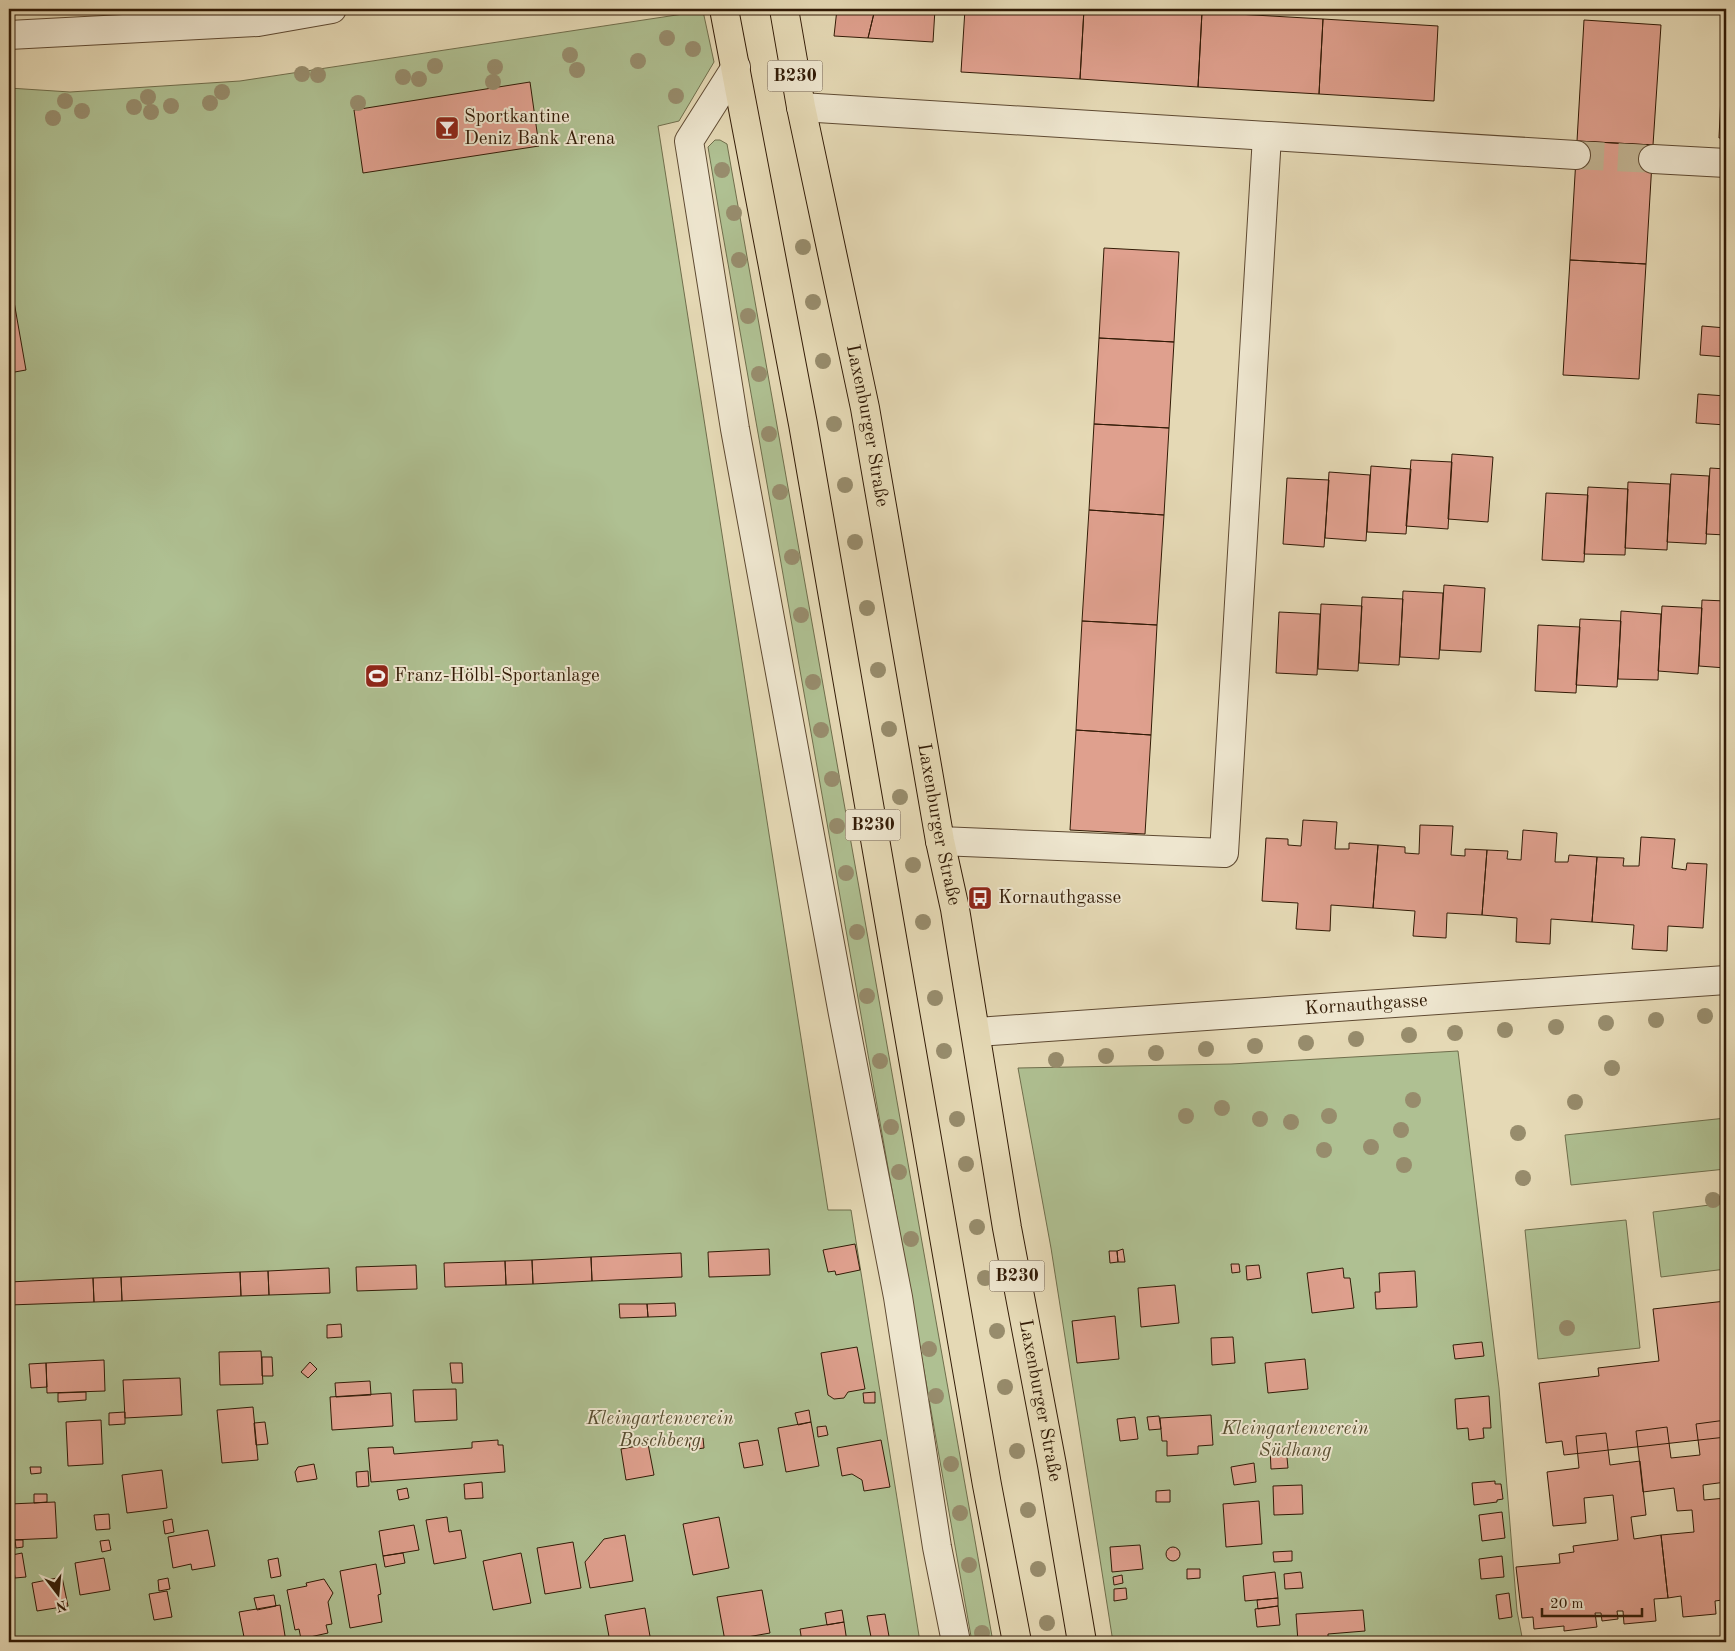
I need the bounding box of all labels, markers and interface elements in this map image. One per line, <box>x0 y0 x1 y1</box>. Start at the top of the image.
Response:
road number: B230 <box>768 60 822 92</box>
place label: Sportkantine Deniz Bank Arena <box>464 108 616 149</box>
bar icon: Sportkantine Deniz Bank Arena <box>434 115 460 141</box>
street label: Laxenburger Straße <box>842 343 891 508</box>
sports icon: Franz-Hölbl-Sportanlage <box>364 663 390 689</box>
place label: Franz-Hölbl-Sportanlage <box>394 667 600 686</box>
street label: Laxenburger Straße <box>914 742 963 907</box>
road number: B230 <box>846 810 900 840</box>
bus stop icon: Kornauthgasse <box>967 885 993 911</box>
place label: Kornauthgasse <box>998 889 1121 908</box>
street label: Kornauthgasse <box>1304 991 1428 1019</box>
road number: B230 <box>990 1260 1044 1292</box>
street label: Laxenburger Straße <box>1015 1318 1064 1483</box>
park label: Kleingartenverein Boschberg <box>585 1410 734 1451</box>
park label: Kleingartenverein Südhang <box>1220 1420 1369 1461</box>
north arrow <box>32 1568 82 1618</box>
scale bar <box>1542 1586 1642 1618</box>
text: N <box>54 1597 68 1614</box>
text: 20 m <box>1550 1597 1584 1612</box>

